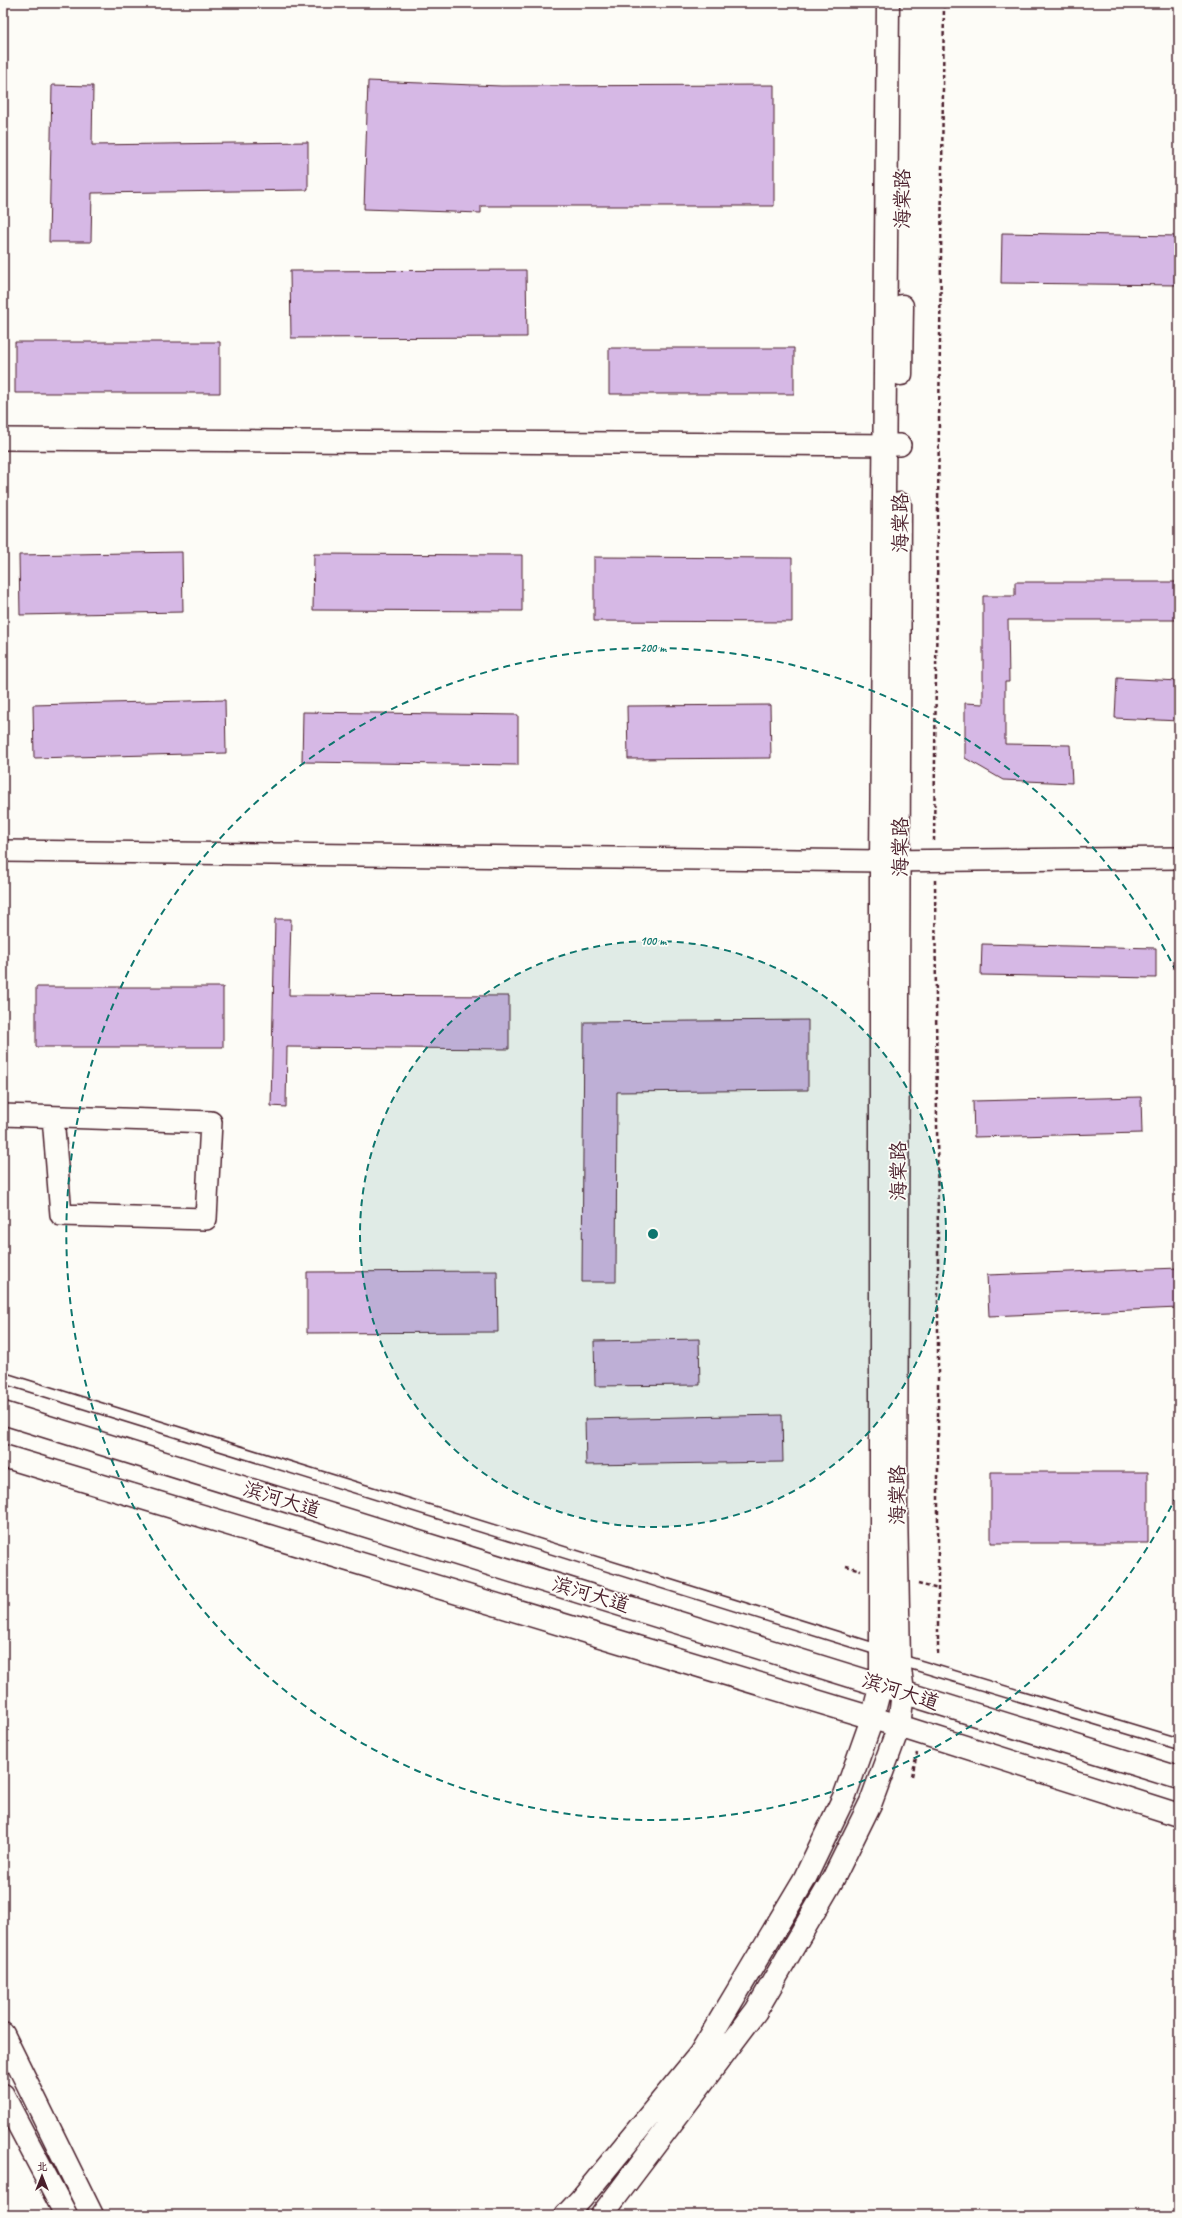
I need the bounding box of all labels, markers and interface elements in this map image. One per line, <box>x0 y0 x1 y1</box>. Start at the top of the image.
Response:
street label: 海棠路 <box>890 168 915 229</box>
street label: 海棠路 <box>888 492 913 553</box>
text: 200 m <box>640 640 667 656</box>
street label: 海棠路 <box>888 816 913 877</box>
text: 100 m <box>640 933 667 949</box>
street label: 海棠路 <box>886 1140 911 1201</box>
centre of rings <box>646 1227 660 1241</box>
street label: 海棠路 <box>885 1464 910 1525</box>
street label: 滨河大道 <box>240 1476 324 1523</box>
street label: 滨河大道 <box>549 1571 633 1618</box>
street label: 滨河大道 <box>859 1667 943 1716</box>
north arrow <box>22 2156 62 2196</box>
text: 北 <box>37 2159 48 2173</box>

